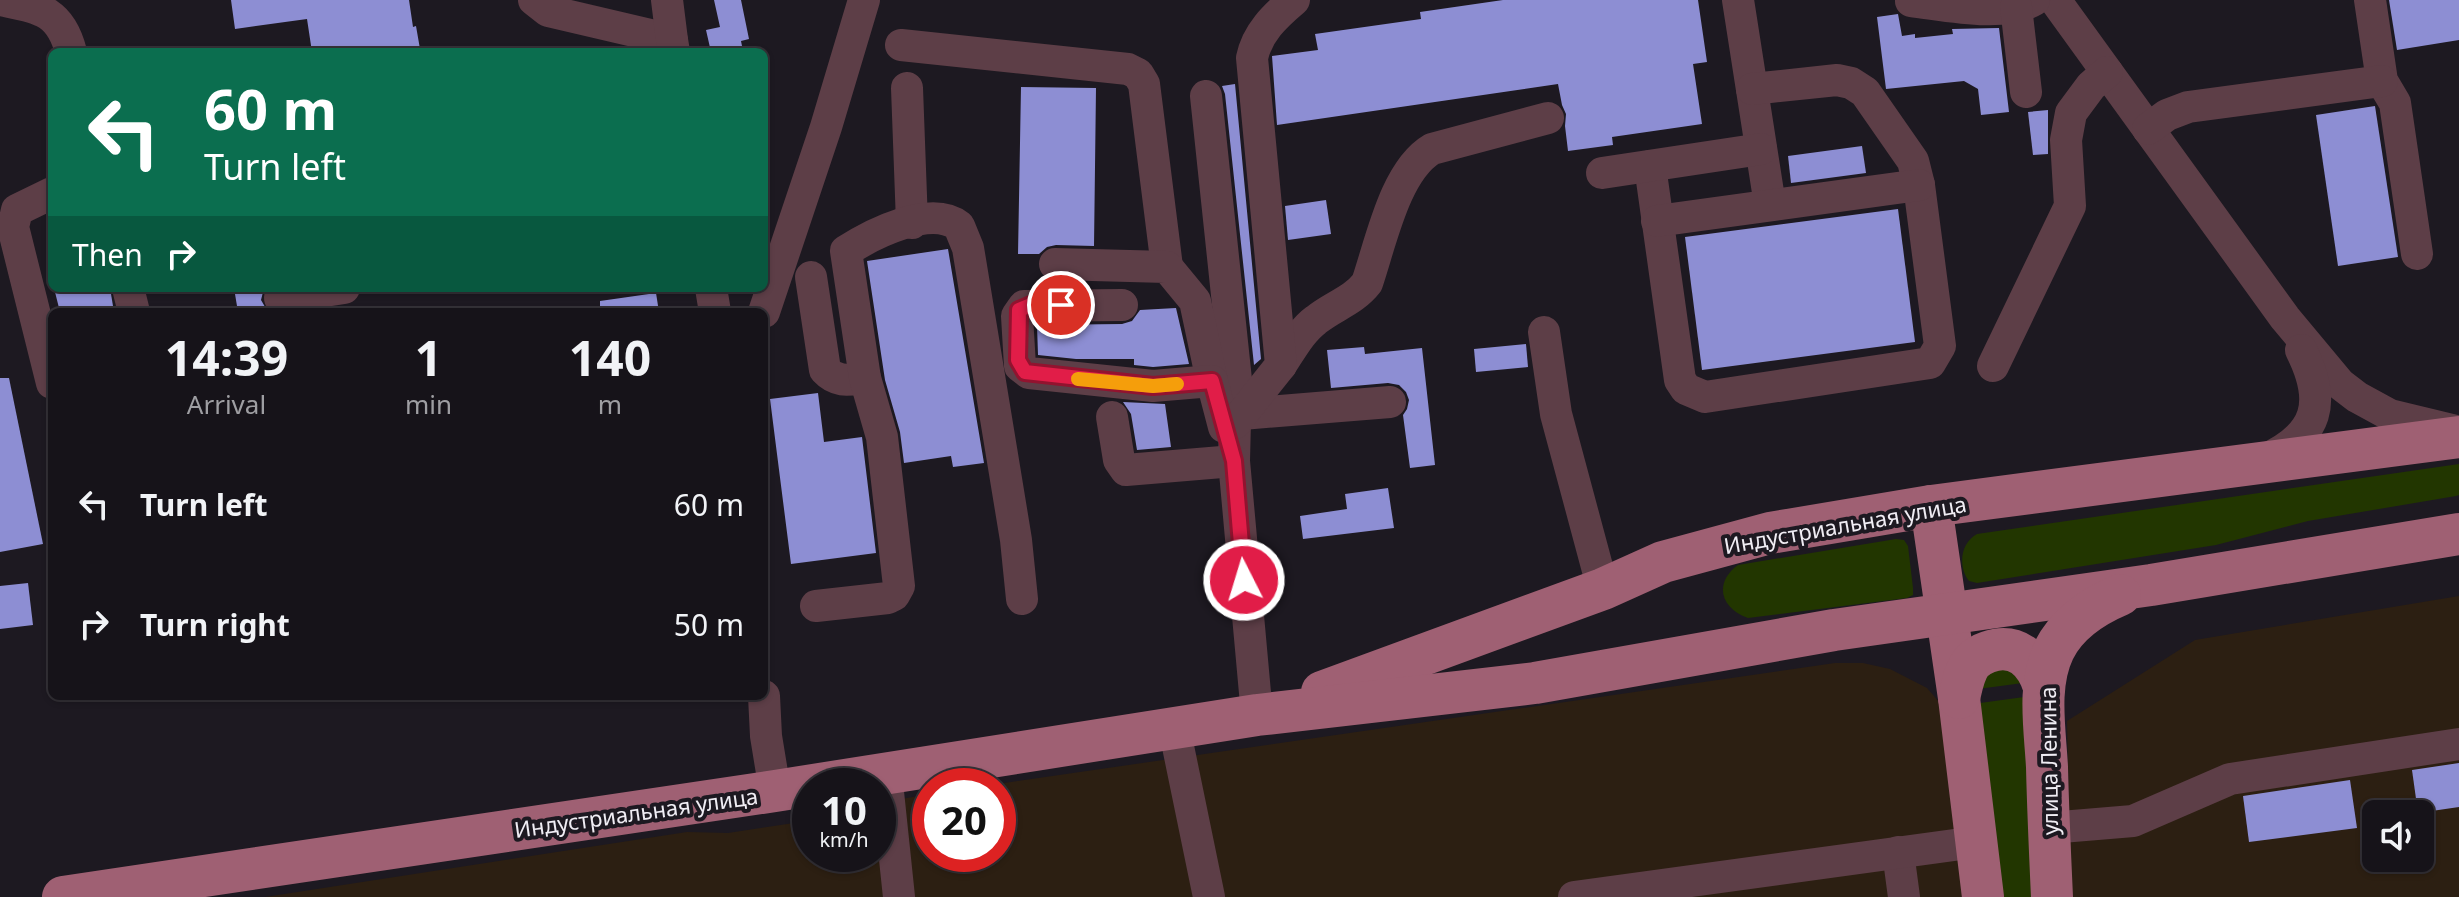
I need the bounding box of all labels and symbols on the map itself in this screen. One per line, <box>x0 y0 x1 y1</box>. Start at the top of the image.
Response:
pin <box>1027 271 1095 339</box>
street label: Индустриальная улица <box>1721 488 1969 560</box>
position arrow <box>1202 538 1286 622</box>
street label: улица Ленина <box>2032 687 2064 835</box>
speed limit sign: 20 <box>912 768 1016 872</box>
street label: Индустриальная улица <box>512 780 760 844</box>

